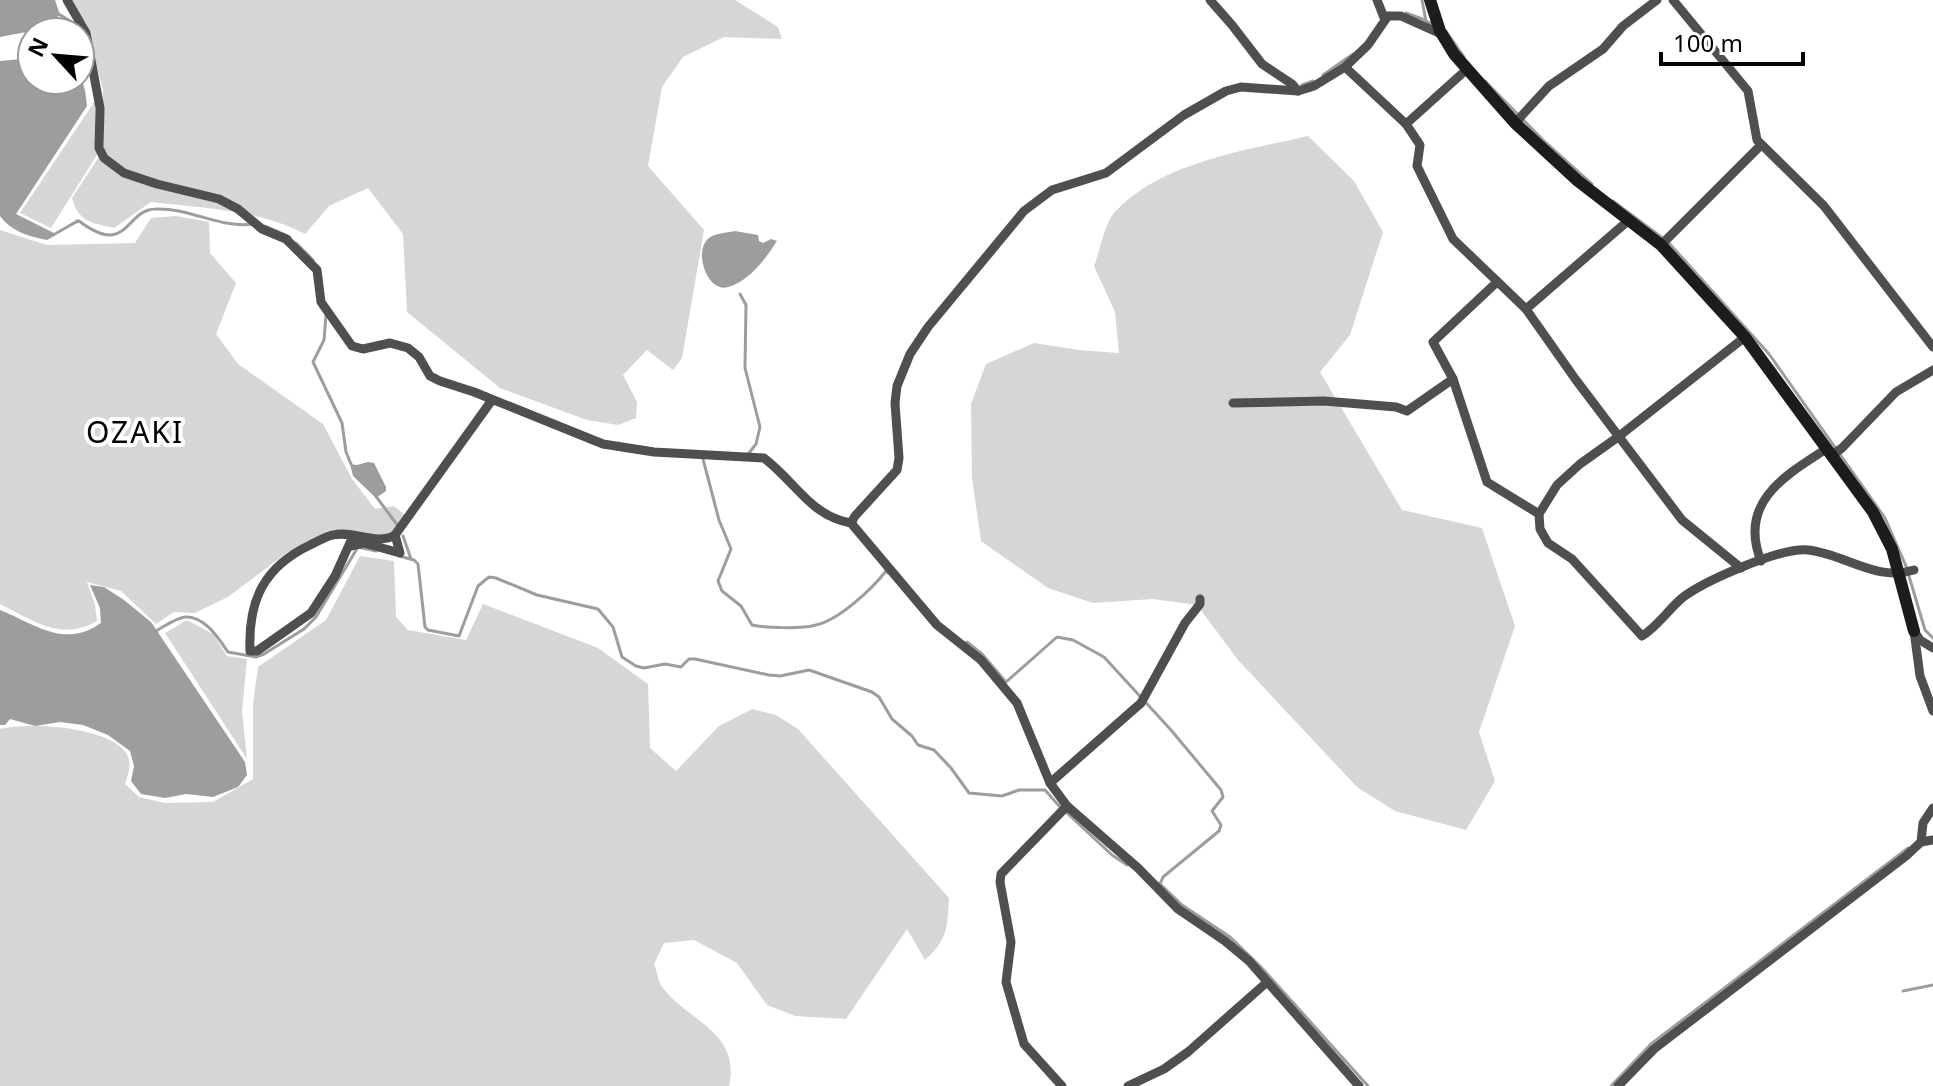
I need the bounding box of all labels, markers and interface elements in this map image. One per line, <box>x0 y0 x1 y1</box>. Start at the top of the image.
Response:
north arrow <box>16 16 96 96</box>
scale bar <box>1661 16 1803 66</box>
text: 100 m <box>1673 26 1743 59</box>
text: N <box>20 32 55 61</box>
district label: OZAKI <box>86 411 184 452</box>

